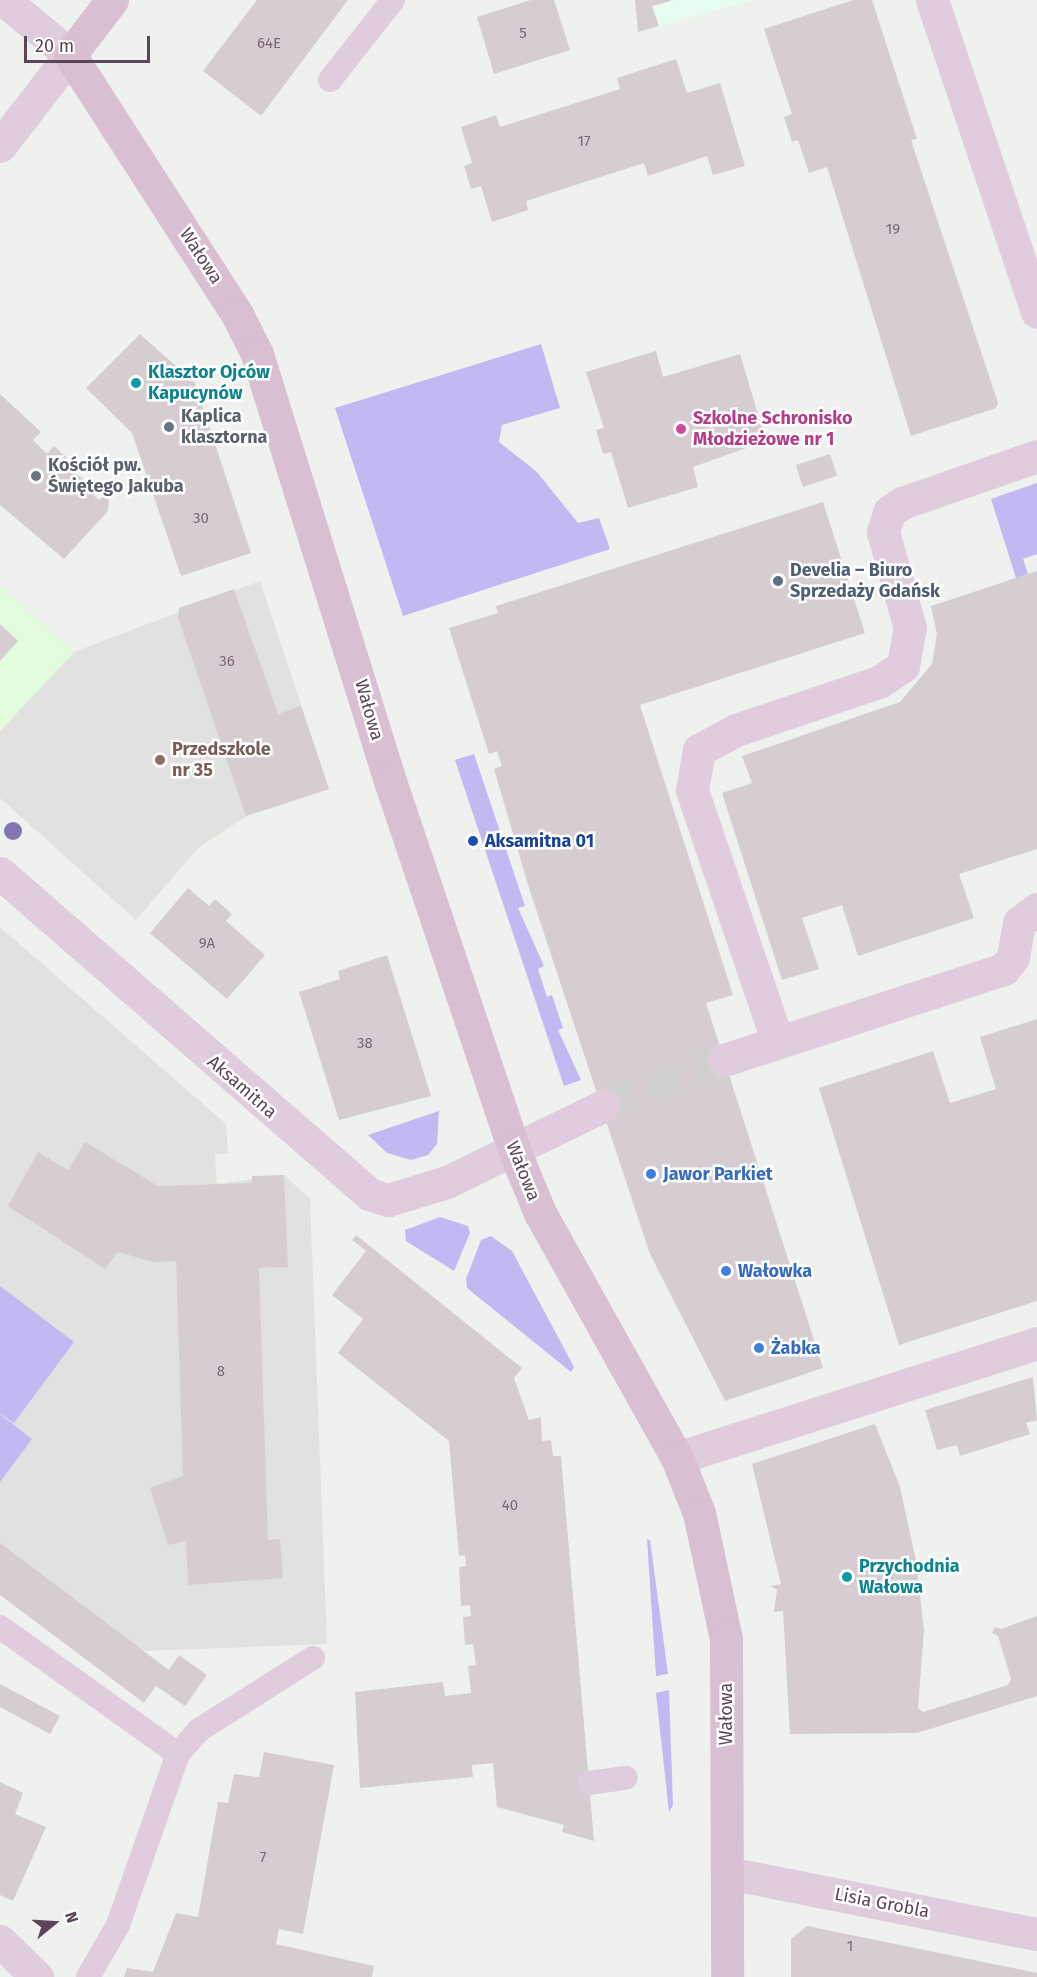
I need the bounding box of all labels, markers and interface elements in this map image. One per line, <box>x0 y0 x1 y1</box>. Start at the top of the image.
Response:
scale bar <box>27 24 153 62</box>
house number: 5 <box>519 25 527 43</box>
text: 20 m <box>35 35 74 57</box>
house number: 64E <box>257 35 281 53</box>
house number: 17 <box>577 133 591 151</box>
house number: 19 <box>886 221 900 239</box>
street label: Wałowa <box>175 224 227 288</box>
place label: Klasztor Ojców Kapucynów <box>148 362 270 404</box>
marker: Klasztor Ojców Kapucynów <box>129 376 143 390</box>
place label: Kaplica klasztorna <box>181 406 267 448</box>
place label: Szkolne Schronisko Młodzieżowe nr 1 <box>693 408 852 450</box>
marker: Kaplica klasztorna <box>162 420 176 434</box>
marker: Szkolne Schronisko Młodzieżowe nr 1 <box>674 422 688 436</box>
place label: Kościół pw. Świętego Jakuba <box>48 455 184 498</box>
marker: Kościół pw. Świętego Jakuba <box>29 469 43 483</box>
house number: 30 <box>193 510 209 528</box>
place label: Develia – Biuro Sprzedaży Gdańsk <box>790 560 940 602</box>
marker: Develia – Biuro Sprzedaży Gdańsk <box>771 574 785 588</box>
house number: 36 <box>219 653 235 671</box>
street label: Wałowa <box>350 677 388 743</box>
place label: Przedszkole nr 35 <box>172 739 271 782</box>
marker: Przedszkole nr 35 <box>153 753 167 767</box>
place label: Aksamitna 01 <box>485 830 594 852</box>
marker: Aksamitna 01 <box>466 834 480 848</box>
house number: 9A <box>199 935 215 953</box>
house number: 38 <box>357 1035 373 1053</box>
street label: Aksamitna <box>203 1051 281 1123</box>
street label: Wałowa <box>501 1138 545 1204</box>
place label: Jawor Parkiet <box>663 1163 773 1185</box>
marker: Jawor Parkiet <box>644 1167 658 1181</box>
place label: Wałowka <box>738 1260 812 1282</box>
marker: Wałowka <box>719 1264 733 1278</box>
place label: Żabka <box>771 1337 821 1359</box>
marker: Żabka <box>752 1341 766 1355</box>
house number: 8 <box>217 1363 225 1381</box>
house number: 40 <box>502 1497 518 1515</box>
place label: Przychodnia Wałowa <box>859 1556 960 1598</box>
marker: Przychodnia Wałowa <box>840 1570 854 1584</box>
street label: Wałowa <box>715 1683 737 1745</box>
house number: 7 <box>260 1849 266 1867</box>
street label: Lisia Grobla <box>833 1883 931 1923</box>
north arrow <box>24 1893 84 1953</box>
text: N <box>61 1909 82 1925</box>
house number: 1 <box>847 1938 853 1956</box>

